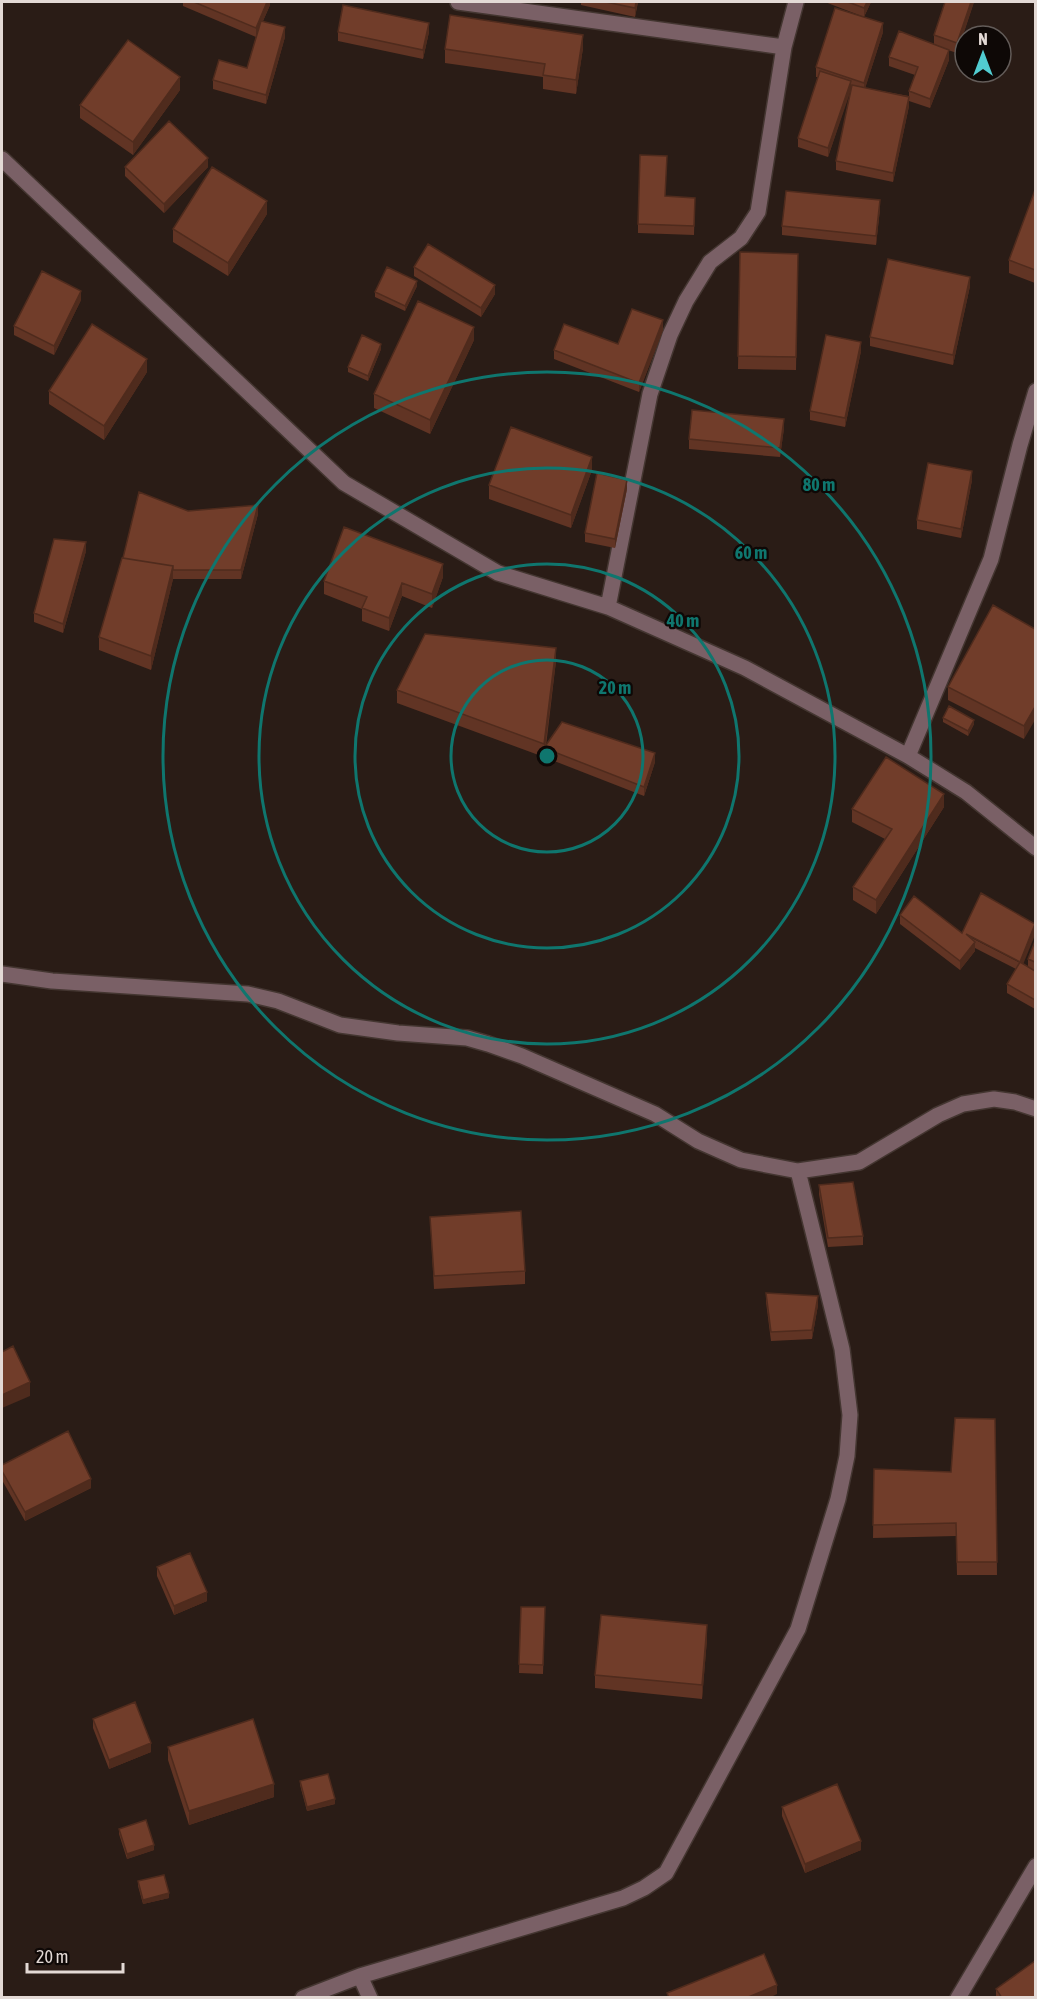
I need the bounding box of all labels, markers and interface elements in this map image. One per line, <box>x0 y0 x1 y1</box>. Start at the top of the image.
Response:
north arrow <box>953 24 1013 84</box>
text: N <box>978 30 988 48</box>
text: 80 m <box>803 474 835 495</box>
text: 60 m <box>735 542 767 563</box>
text: 40 m <box>666 610 699 631</box>
text: 20 m <box>599 677 631 698</box>
centre of rings <box>537 746 557 766</box>
scale bar <box>27 1936 123 1974</box>
text: 20 m <box>36 1946 68 1967</box>

